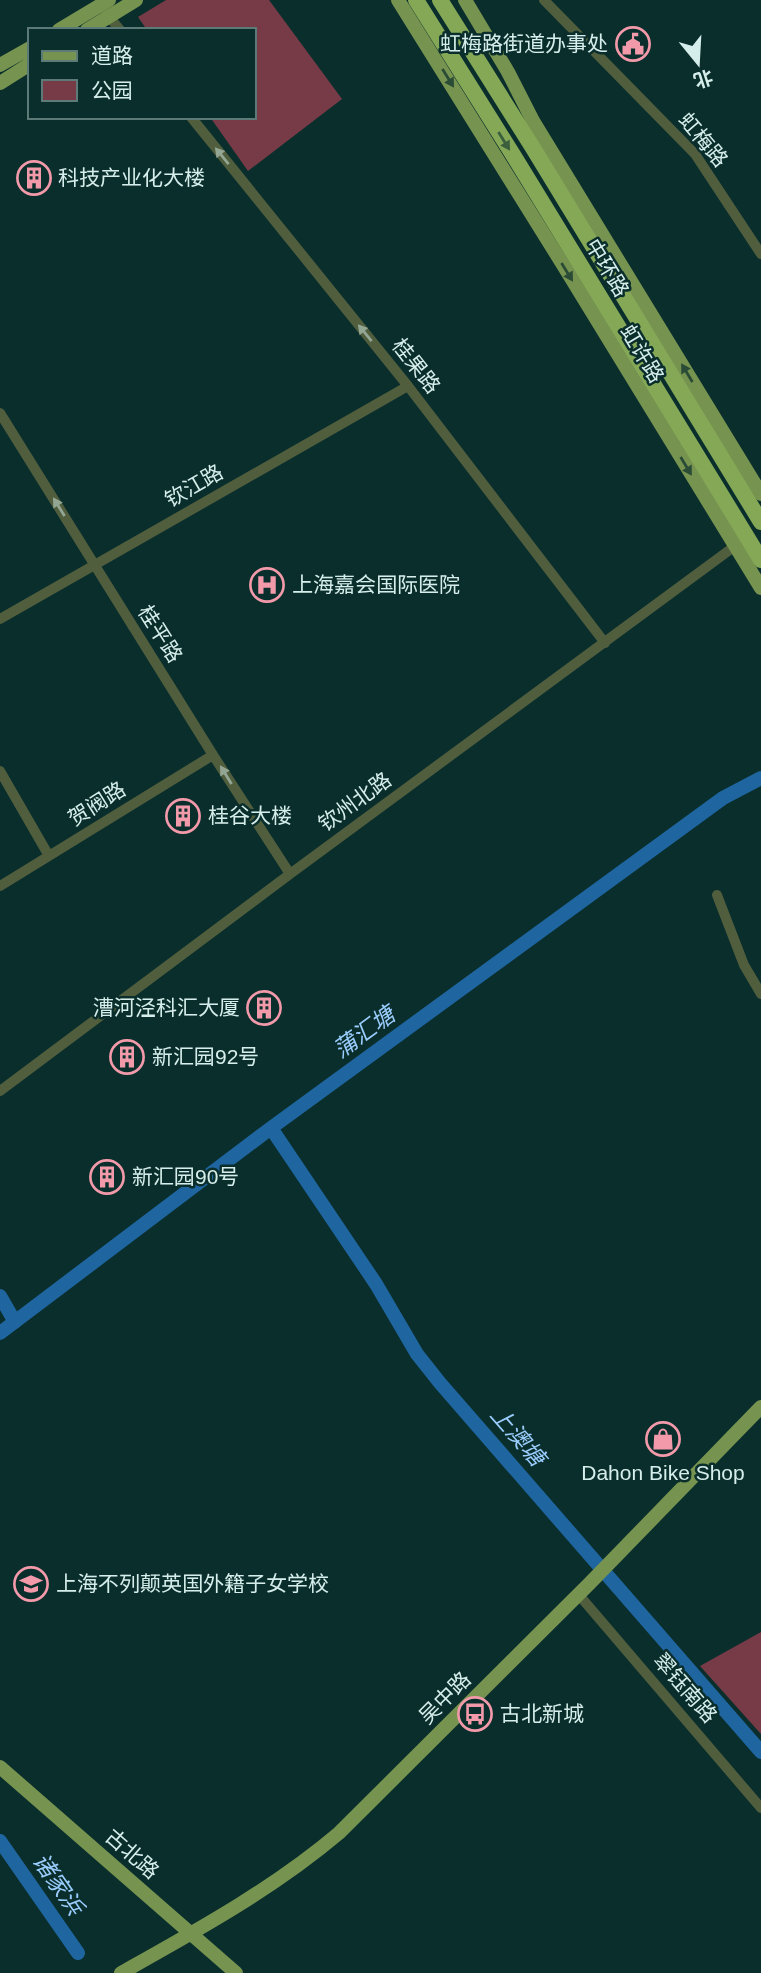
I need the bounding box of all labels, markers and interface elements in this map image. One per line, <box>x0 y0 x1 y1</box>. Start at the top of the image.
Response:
public building icon: 虹梅路街道办事处 <box>614 25 652 63</box>
legend <box>28 28 256 119</box>
north arrow <box>663 28 733 98</box>
place label: 虹梅路街道办事处 <box>440 32 608 55</box>
text: 道路 <box>91 44 133 67</box>
text: 北 <box>691 66 715 92</box>
one-way arrow <box>441 69 454 88</box>
text: 公园 <box>91 79 133 102</box>
street label: 虹梅路 <box>674 108 732 171</box>
one-way arrow <box>498 131 511 150</box>
one-way arrow <box>215 148 230 165</box>
building icon: 科技产业化大楼 <box>15 159 53 197</box>
place label: 科技产业化大楼 <box>58 166 205 189</box>
street label: 中环路 <box>581 235 634 301</box>
one-way arrow <box>561 262 574 281</box>
street label: 虹许路 <box>616 321 669 387</box>
one-way arrow <box>358 325 373 342</box>
street label: 桂果路 <box>388 334 445 398</box>
one-way arrow <box>680 364 693 383</box>
one-way arrow <box>680 456 693 475</box>
street label: 钦江路 <box>161 460 227 511</box>
one-way arrow <box>52 497 65 516</box>
hospital icon: 上海嘉会国际医院 <box>248 566 286 604</box>
place label: 上海嘉会国际医院 <box>292 573 460 596</box>
street label: 桂平路 <box>134 601 187 667</box>
one-way arrow <box>220 766 233 785</box>
street label: 钦州北路 <box>314 768 395 836</box>
street label: 贺阀路 <box>64 777 130 830</box>
building icon: 桂谷大楼 <box>164 797 202 835</box>
place label: 桂谷大楼 <box>208 804 292 827</box>
building icon: 漕河泾科汇大厦 <box>245 989 283 1027</box>
place label: 漕河泾科汇大厦 <box>93 996 240 1019</box>
water label: 蒲汇塘 <box>328 999 403 1063</box>
building icon: 新汇园92号 <box>108 1038 146 1076</box>
place label: 新汇园92号 <box>152 1045 259 1068</box>
building icon: 新汇园90号 <box>88 1158 126 1196</box>
place label: 新汇园90号 <box>132 1165 239 1188</box>
water label: 上澳塘 <box>486 1401 553 1474</box>
shop icon: Dahon Bike Shop <box>644 1420 682 1458</box>
place label: Dahon Bike Shop <box>581 1461 745 1484</box>
school or university icon: 上海不列颠英国外籍子女学校 <box>12 1565 50 1603</box>
place label: 上海不列颠英国外籍子女学校 <box>56 1572 329 1595</box>
street label: 翠钰南路 <box>649 1648 722 1727</box>
street label: 吴中路 <box>414 1667 475 1728</box>
bus stop icon: 古北新城 <box>456 1695 494 1733</box>
place label: 古北新城 <box>500 1702 584 1725</box>
street label: 古北路 <box>101 1824 164 1883</box>
water label: 诸家浜 <box>28 1848 90 1921</box>

